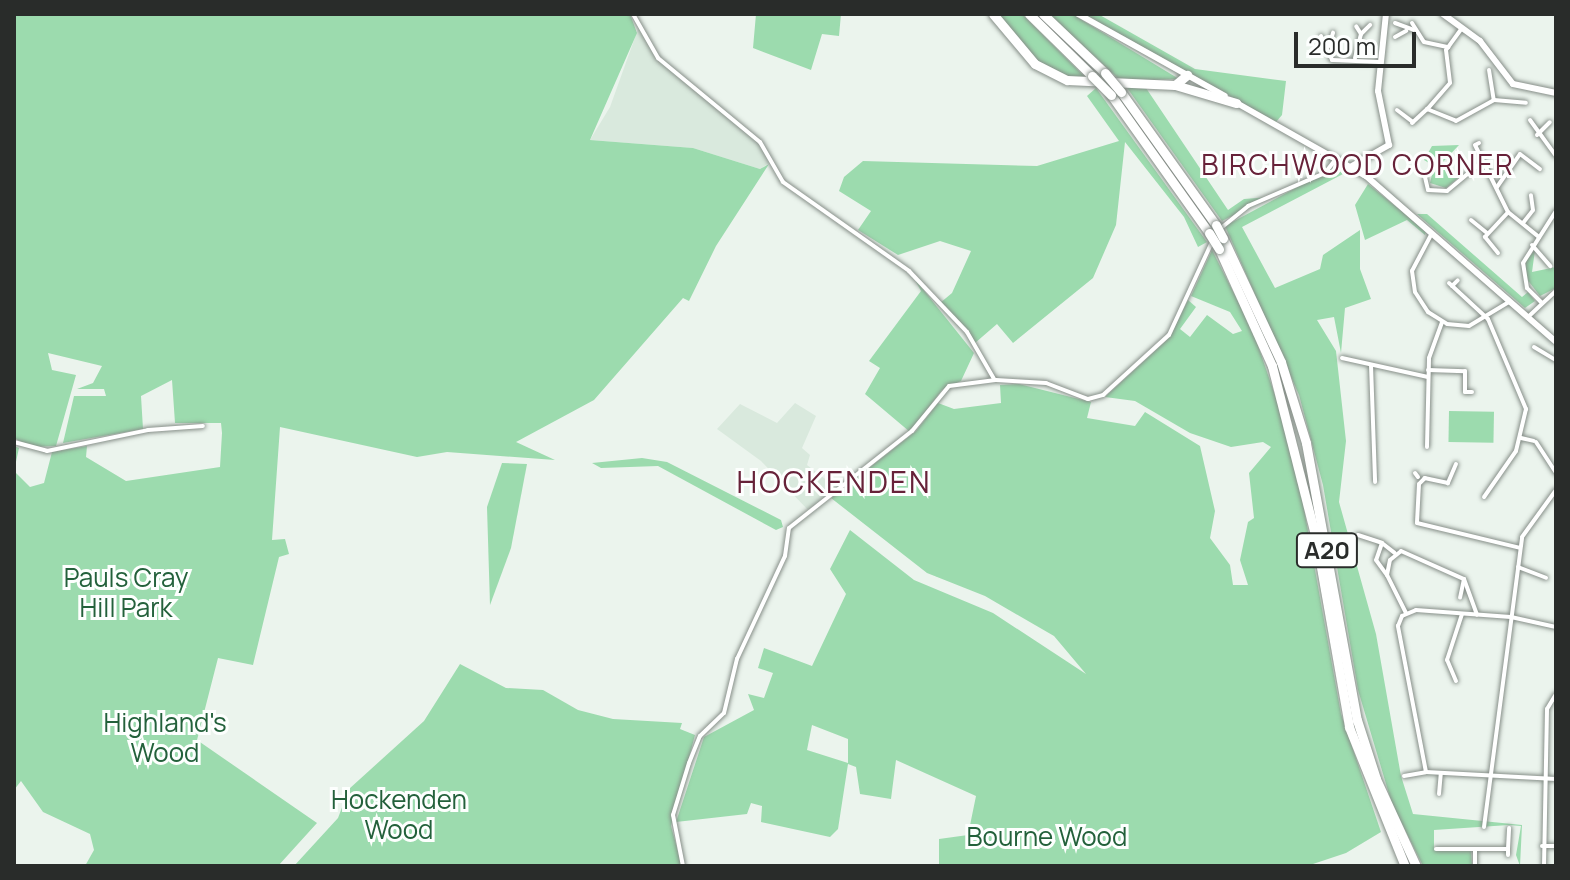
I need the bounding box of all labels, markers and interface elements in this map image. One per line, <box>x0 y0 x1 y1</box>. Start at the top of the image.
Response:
scale bar <box>1298 16 1420 66</box>
text: 200 m <box>1308 29 1376 62</box>
district label: BIRCHWOOD CORNER <box>1201 147 1515 181</box>
district label: HOCKENDEN <box>737 464 931 500</box>
road number: A20 <box>1295 530 1359 570</box>
park label: Pauls Cray Hill Park <box>64 562 188 624</box>
park label: Highland's Wood <box>103 707 227 768</box>
park label: Hockenden Wood <box>331 784 467 846</box>
park label: Bourne Wood <box>967 821 1127 853</box>

